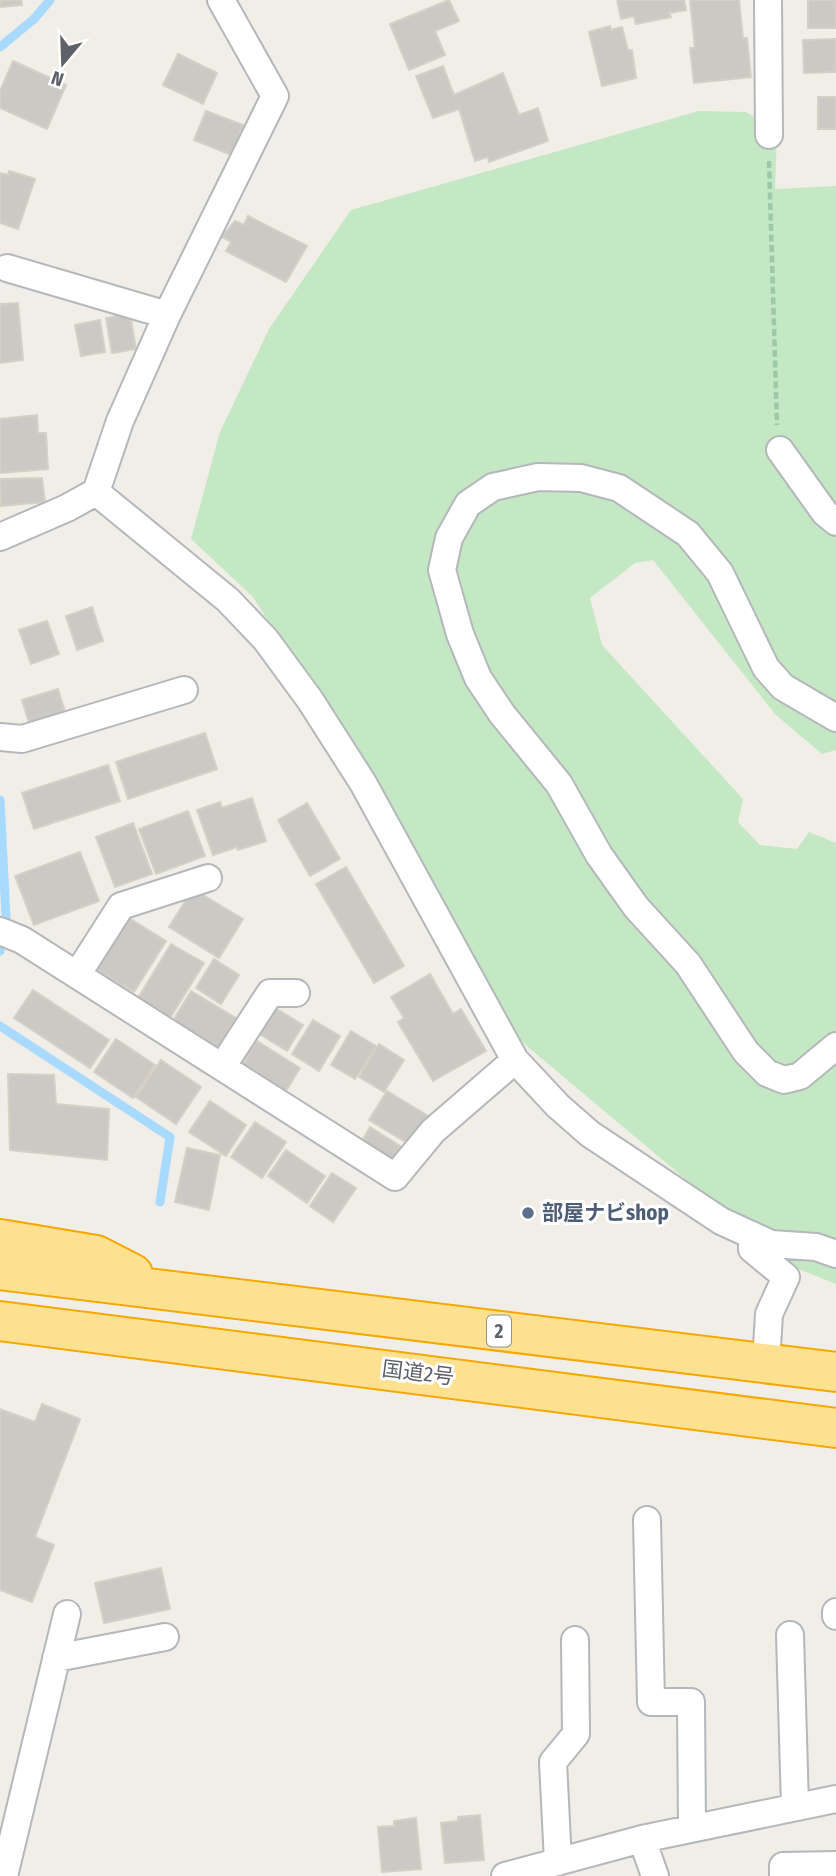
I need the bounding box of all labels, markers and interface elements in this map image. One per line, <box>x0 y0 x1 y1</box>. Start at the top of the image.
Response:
north arrow <box>28 28 98 98</box>
text: N <box>48 66 67 91</box>
place label: 部屋ナビshop <box>542 1200 669 1226</box>
marker: 部屋ナビshop <box>520 1205 536 1221</box>
road number: 2 <box>487 1316 511 1346</box>
street label: 国道2号 <box>381 1356 455 1390</box>

